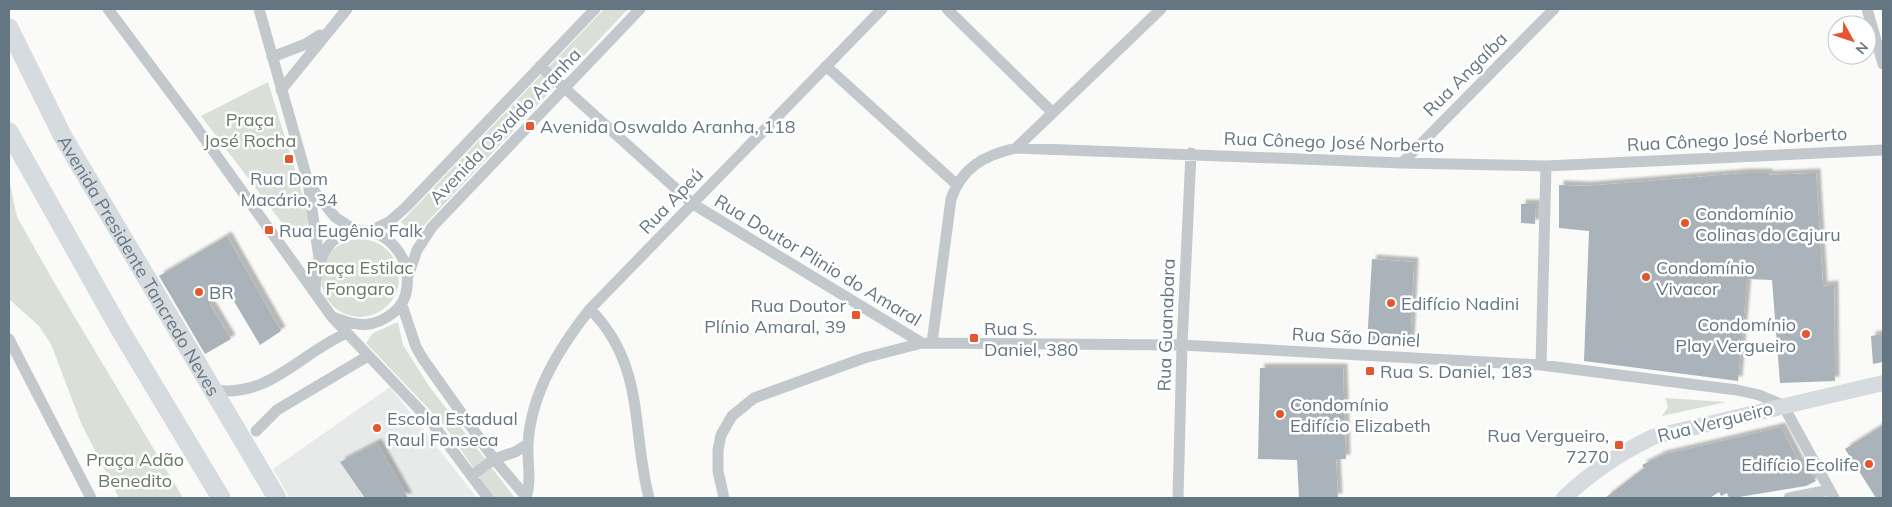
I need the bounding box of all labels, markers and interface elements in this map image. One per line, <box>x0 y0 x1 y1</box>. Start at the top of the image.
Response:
north arrow <box>1827 15 1877 65</box>
street label: Rua Angaíba <box>1418 27 1512 121</box>
text: N <box>1852 39 1872 58</box>
street label: Avenida Osvaldo Aranha <box>424 43 586 209</box>
park label: Praça José Rocha <box>204 108 296 152</box>
place label: Avenida Oswaldo Aranha, 118 <box>540 115 796 138</box>
marker: Avenida Oswaldo Aranha, 118 <box>524 120 536 132</box>
street label: Rua Cônego José Norberto <box>1626 122 1848 156</box>
street label: Rua Cônego José Norberto <box>1223 127 1445 157</box>
street label: Avenida Presidente Tancredo Neves <box>53 131 225 400</box>
marker: Rua Dom Macário, 34 <box>283 153 295 165</box>
street label: Rua Apeú <box>634 163 708 239</box>
place label: Rua Dom Macário, 34 <box>240 167 338 211</box>
street label: Rua Doutor Plinio do Amaral <box>710 189 926 331</box>
place label: Condomínio Colinas do Cajuru <box>1695 202 1841 246</box>
marker: Condomínio Colinas do Cajuru <box>1679 217 1691 229</box>
place label: Rua Eugênio Falk <box>279 219 424 242</box>
marker: Rua Eugênio Falk <box>263 224 275 236</box>
park label: Praça Estilac Fongaro <box>307 256 414 300</box>
place label: Condomínio Vivacor <box>1656 256 1755 300</box>
street label: Rua Guanabara <box>1152 258 1180 392</box>
marker: Condomínio Vivacor <box>1640 271 1652 283</box>
place label: BR <box>209 281 234 304</box>
marker: BR <box>193 286 205 298</box>
place label: Edifício Nadini <box>1401 292 1519 315</box>
place label: Rua Doutor Plínio Amaral, 39 <box>704 294 846 338</box>
marker: Edifício Nadini <box>1385 297 1397 309</box>
marker: Rua Doutor Plínio Amaral, 39 <box>850 309 862 321</box>
place label: Condomínio Play Vergueiro <box>1675 313 1796 357</box>
place label: Rua S. Daniel, 380 <box>984 317 1078 361</box>
street label: Rua São Daniel <box>1291 322 1421 352</box>
marker: Condomínio Play Vergueiro <box>1800 328 1812 340</box>
marker: Rua S. Daniel, 380 <box>968 332 980 344</box>
place label: Rua S. Daniel, 183 <box>1380 360 1533 383</box>
marker: Rua S. Daniel, 183 <box>1364 365 1376 377</box>
place label: Condomínio Edifício Elizabeth <box>1290 393 1431 437</box>
street label: Rua Vergueiro <box>1655 397 1775 447</box>
place label: Escola Estadual Raul Fonseca <box>387 407 518 451</box>
marker: Condomínio Edifício Elizabeth <box>1274 408 1286 420</box>
marker: Escola Estadual Raul Fonseca <box>371 422 383 434</box>
place label: Rua Vergueiro, 7270 <box>1487 424 1609 468</box>
marker: Rua Vergueiro, 7270 <box>1613 439 1625 451</box>
park label: Praça Adão Benedito <box>86 448 184 492</box>
place label: Edifício Ecolife <box>1741 453 1859 476</box>
marker: Edifício Ecolife <box>1863 458 1875 470</box>

